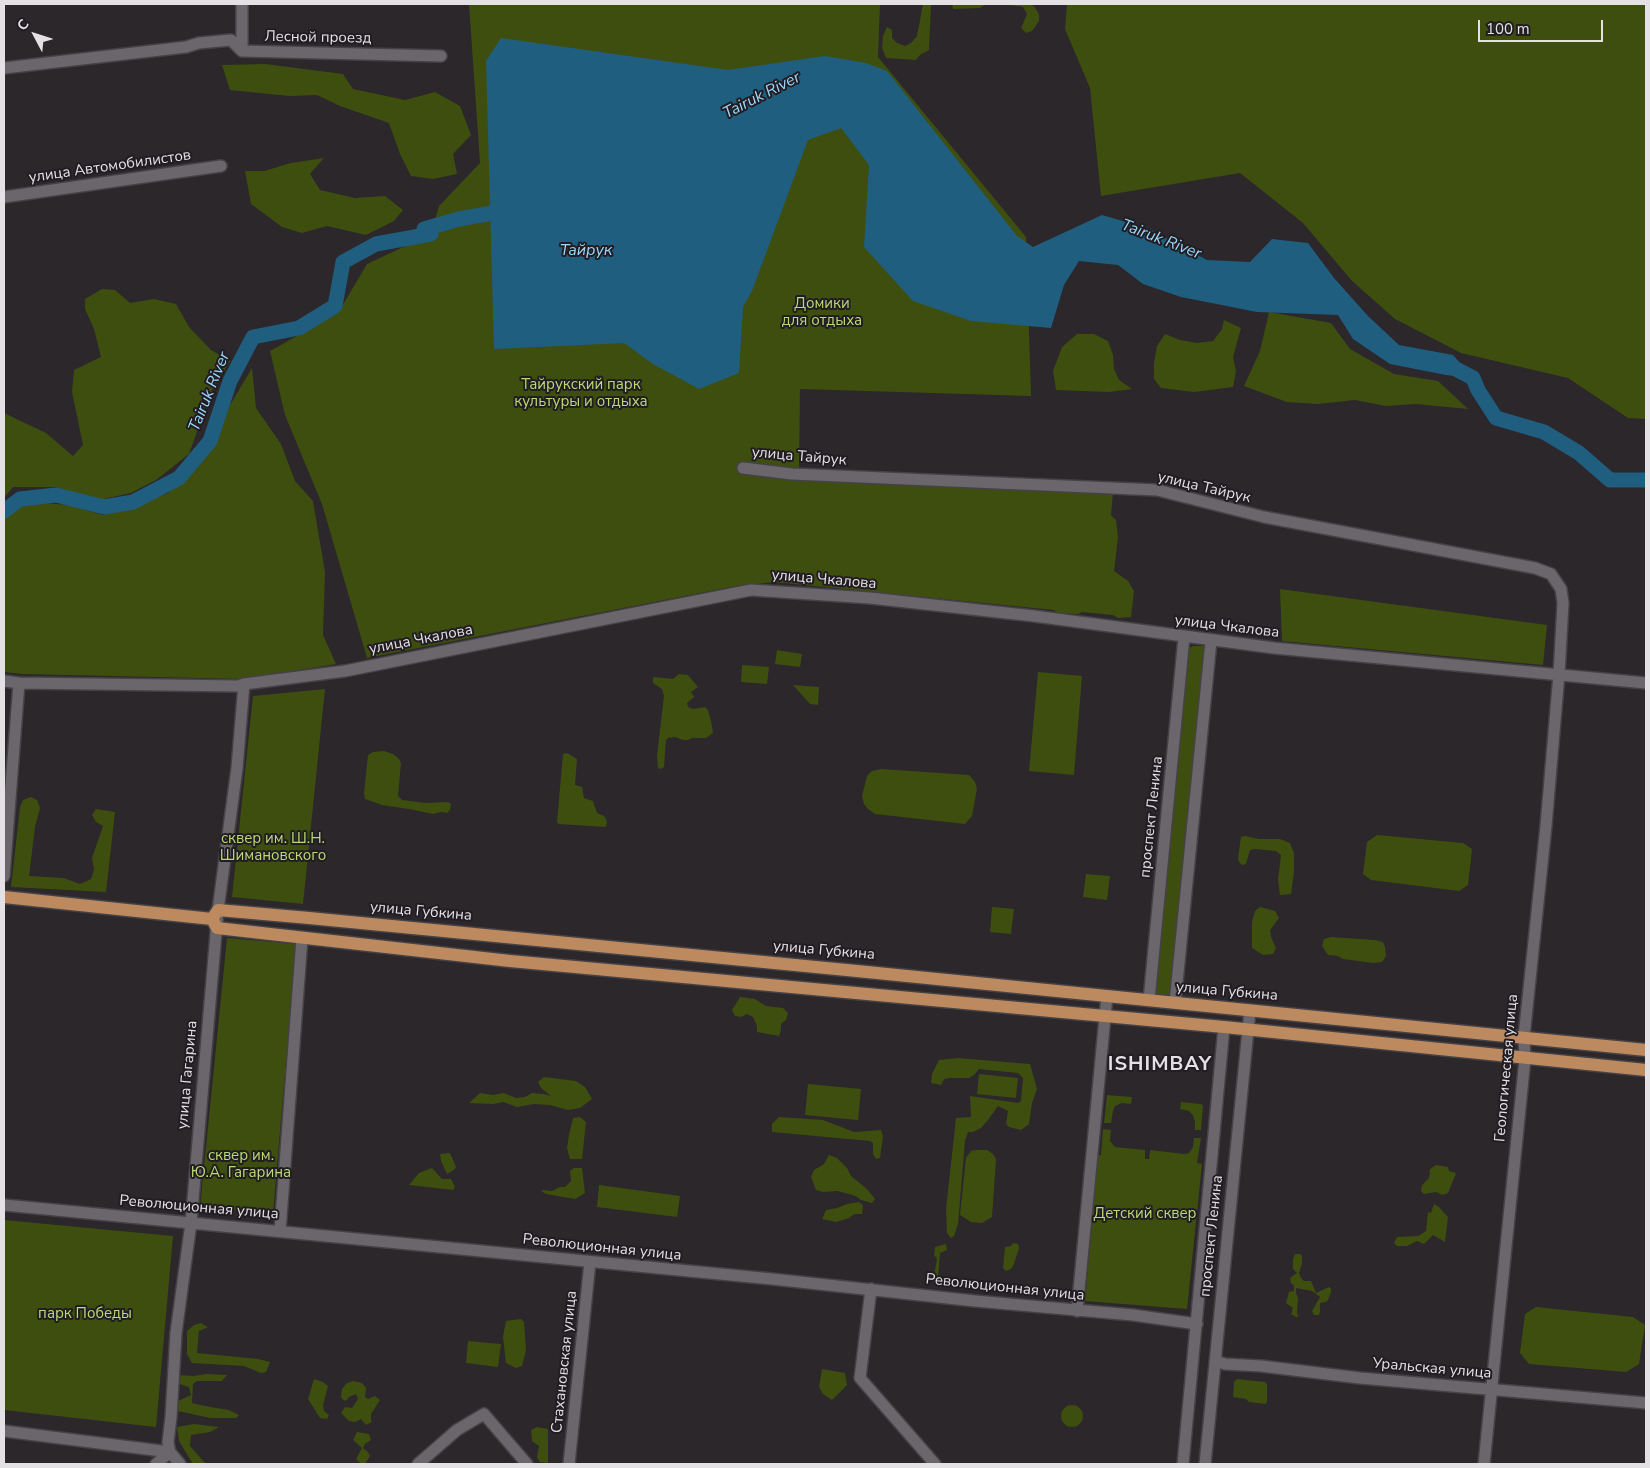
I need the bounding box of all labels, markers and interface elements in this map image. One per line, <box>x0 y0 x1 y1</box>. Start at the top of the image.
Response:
north arrow <box>10 10 60 60</box>
scale bar <box>1480 10 1605 42</box>
text: С <box>13 15 33 35</box>
text: 100 m <box>1486 19 1530 39</box>
street label: Лесной проезд <box>264 28 372 48</box>
water label: Tairuk River <box>720 68 804 124</box>
street label: улица Автомобилистов <box>28 147 192 187</box>
water label: Tairuk River <box>1118 216 1204 264</box>
water label: Тайрук <box>560 241 612 261</box>
park label: Домики для отдыха <box>782 295 862 330</box>
water label: Tairuk River <box>185 349 235 435</box>
park label: Тайрукский парк культуры и отдыха <box>514 376 648 411</box>
street label: улица Тайрук <box>751 444 847 470</box>
street label: улица Тайрук <box>1156 469 1252 507</box>
street label: улица Чкалова <box>771 566 877 594</box>
street label: улица Чкалова <box>1174 612 1280 642</box>
street label: улица Чкалова <box>368 621 474 659</box>
street label: проспект Ленина <box>1137 755 1167 879</box>
park label: сквер им. Ш.Н. Шимановского <box>220 830 326 865</box>
street label: улица Губкина <box>369 899 473 925</box>
street label: улица Губкина <box>772 938 876 964</box>
street label: улица Губкина <box>1175 979 1279 1005</box>
street label: Геологическая улица <box>1492 993 1522 1143</box>
street label: улица Гагарина <box>174 1020 202 1130</box>
district label: ISHIMBAY <box>1107 1053 1213 1077</box>
park label: сквер им. Ю.А. Гагарина <box>191 1147 291 1182</box>
street label: проспект Ленина <box>1197 1174 1227 1298</box>
street label: Революционная улица <box>119 1192 279 1224</box>
park label: Детский сквер <box>1093 1205 1197 1223</box>
street label: Революционная улица <box>522 1231 682 1265</box>
street label: Революционная улица <box>925 1271 1085 1305</box>
street label: Стахановская улица <box>549 1290 581 1434</box>
park label: парк Победы <box>38 1305 132 1323</box>
street label: Уральская улица <box>1372 1355 1492 1383</box>

